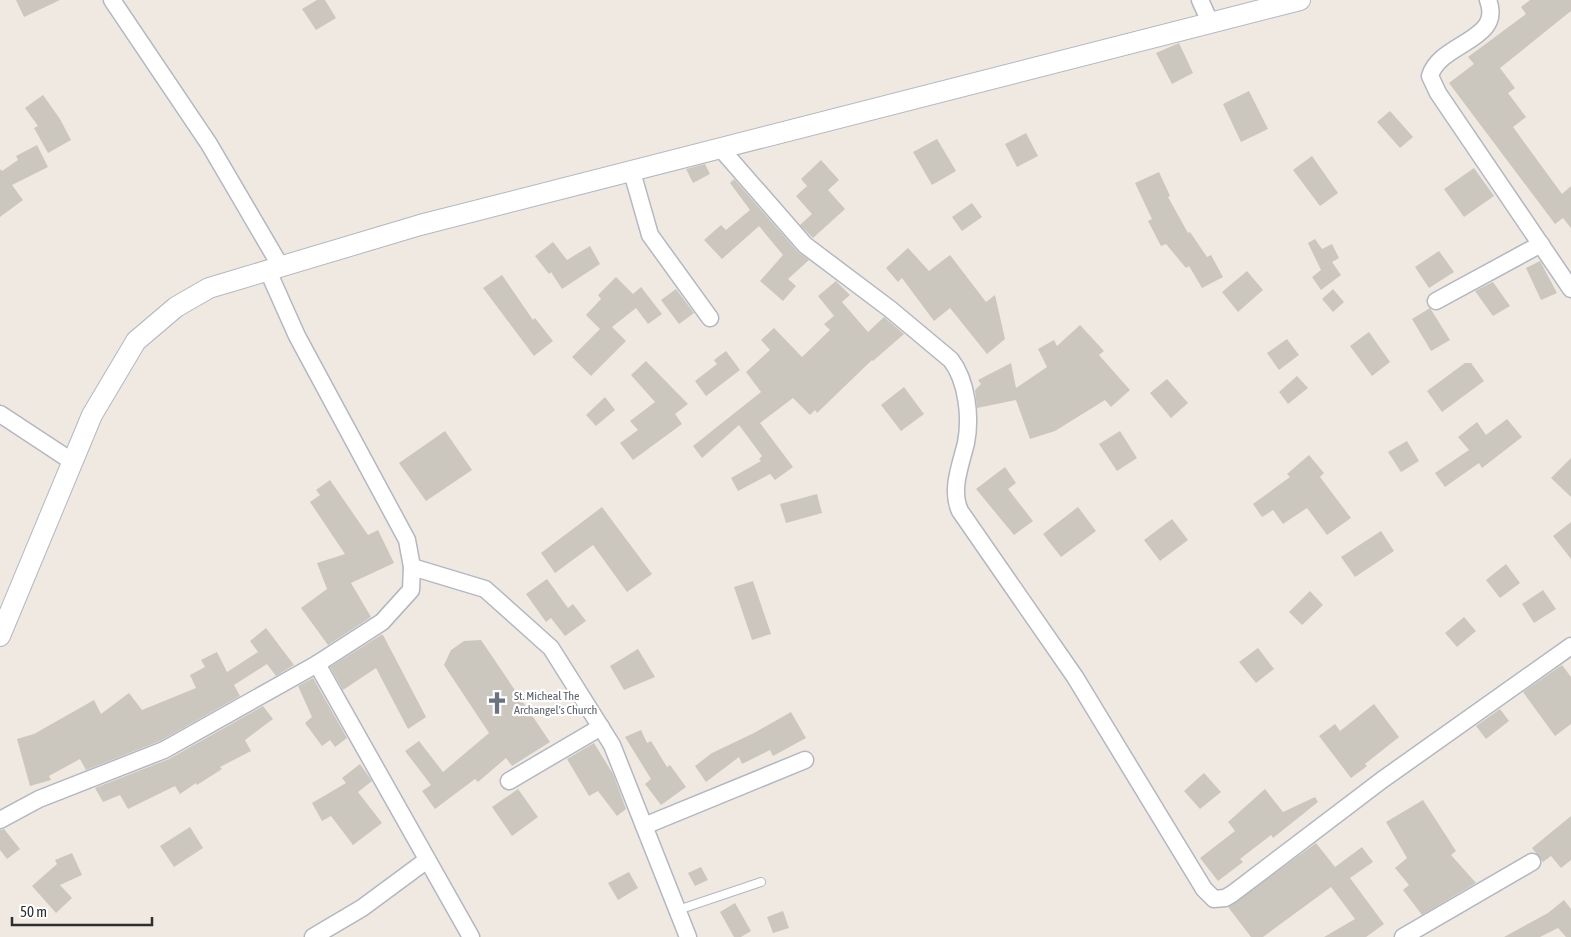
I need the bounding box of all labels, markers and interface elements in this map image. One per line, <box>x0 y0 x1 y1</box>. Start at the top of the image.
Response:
place label: St. Micheal The Archangel's Church <box>514 689 597 717</box>
church icon: St. Micheal The Archangel's Church <box>484 690 510 716</box>
scale bar <box>12 894 152 926</box>
text: 50 m <box>20 903 47 920</box>

